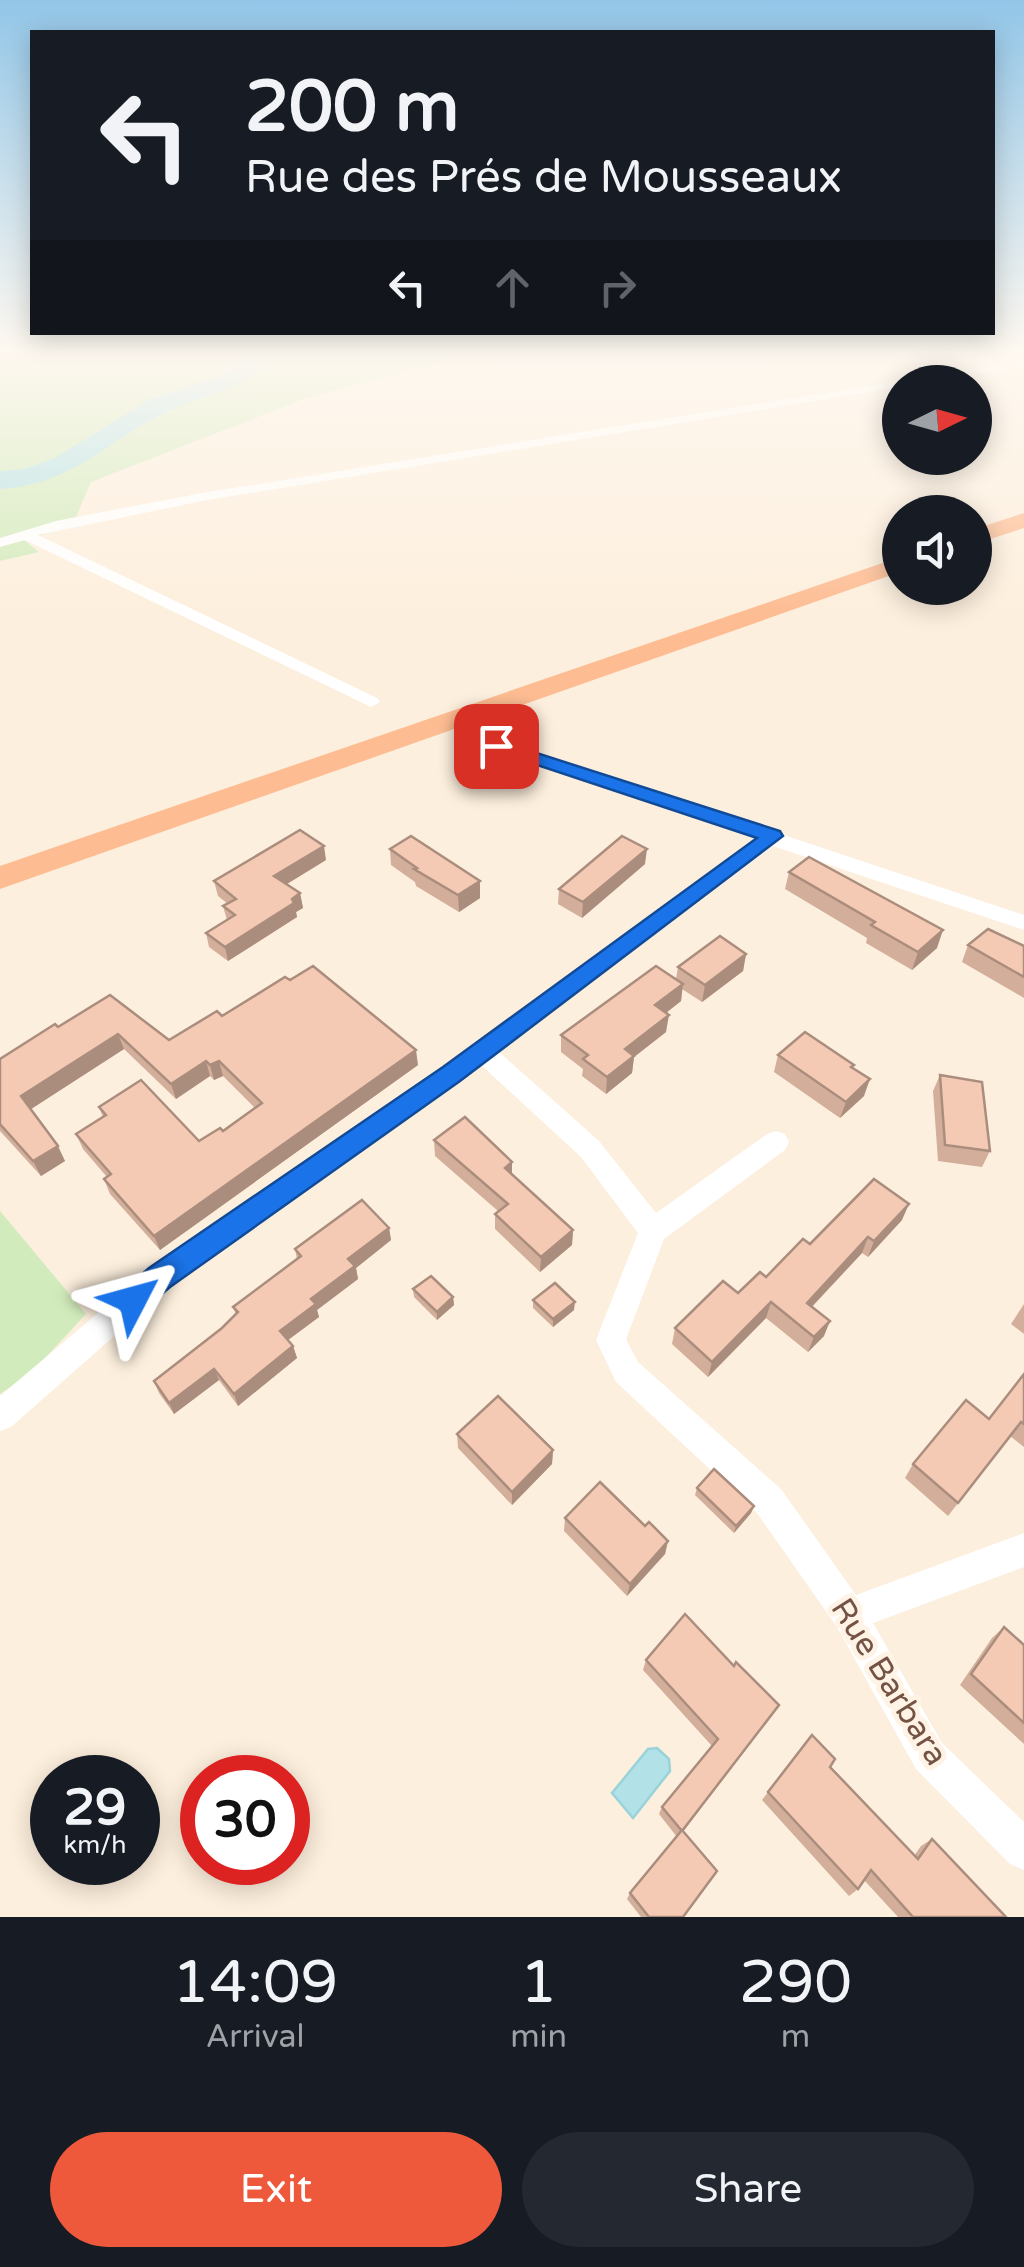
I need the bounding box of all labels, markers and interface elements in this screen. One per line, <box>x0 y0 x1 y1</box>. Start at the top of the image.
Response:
text: 200 m <box>245 66 459 150</box>
icon: left <box>80 70 210 200</box>
text: Rue des Prés de Mousseaux <box>245 151 842 205</box>
icon: left <box>380 260 435 315</box>
icon: ahead <box>485 260 540 315</box>
icon: right <box>590 260 645 315</box>
north arrow <box>882 365 992 475</box>
map controls <box>882 365 992 605</box>
button: sound <box>882 495 992 605</box>
pin <box>454 704 539 789</box>
icon: arrive <box>469 719 524 774</box>
position arrow <box>81 1248 185 1352</box>
street label: Rue Barbara <box>823 1592 955 1772</box>
speed limit sign: 30 <box>180 1755 310 1885</box>
text: 29 <box>64 1778 126 1838</box>
text: km/h <box>64 1830 126 1860</box>
text: 14:09 <box>172 1947 338 2019</box>
text: 1 <box>520 1947 557 2019</box>
text: 290 <box>739 1947 852 2019</box>
text: Arrival <box>206 2018 305 2056</box>
text: min <box>510 2018 567 2056</box>
text: m <box>781 2018 810 2056</box>
button: Exit <box>50 2132 502 2247</box>
button: Share <box>522 2132 974 2247</box>

